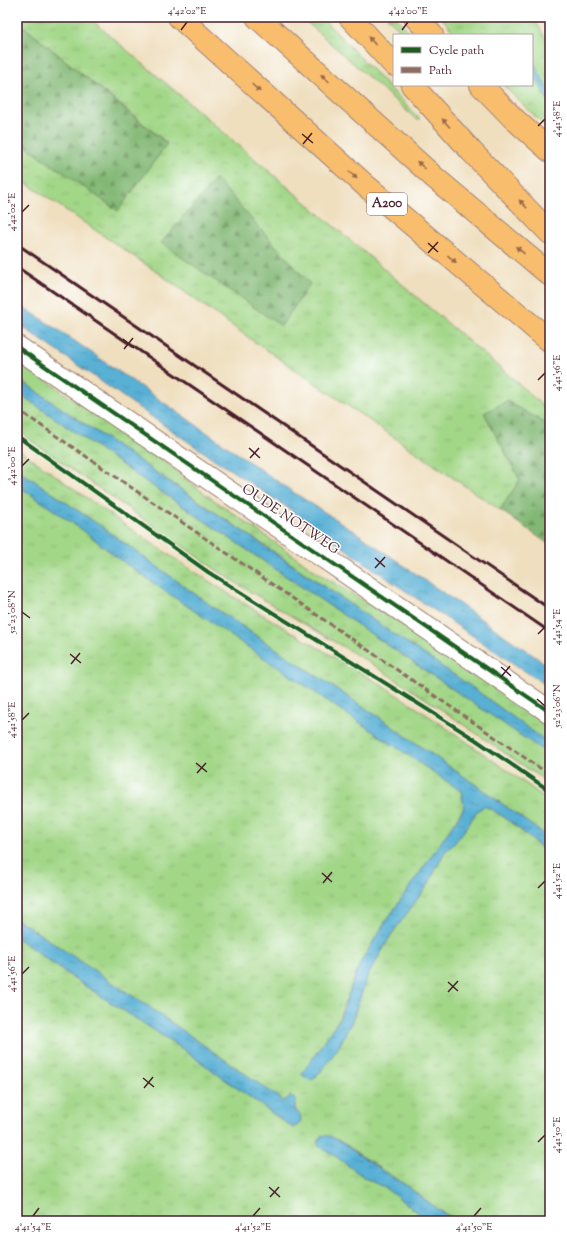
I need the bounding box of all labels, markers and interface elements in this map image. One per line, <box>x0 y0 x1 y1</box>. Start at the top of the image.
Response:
text: 4°42'02"E <box>168 4 206 19</box>
text: 4°42'00"E <box>388 4 428 19</box>
legend <box>393 34 533 86</box>
one-way arrow <box>367 36 377 46</box>
text: Cycle path <box>429 42 484 60</box>
text: Path <box>429 62 452 80</box>
one-way arrow <box>320 74 330 83</box>
one-way arrow <box>251 83 261 92</box>
text: 4°41'58"E <box>550 101 565 137</box>
one-way arrow <box>441 118 451 128</box>
one-way arrow <box>416 161 427 170</box>
one-way arrow <box>348 170 358 179</box>
text: 4°42'02"E <box>5 193 20 231</box>
road number: A200 <box>367 193 407 215</box>
one-way arrow <box>518 199 528 209</box>
one-way arrow <box>515 245 526 254</box>
one-way arrow <box>447 254 457 263</box>
text: 4°41'56"E <box>550 355 565 391</box>
text: 4°42'00"E <box>5 446 20 486</box>
street label: OUDE NOTWEG <box>237 480 343 561</box>
text: 52°23'08"N <box>5 590 20 635</box>
text: 4°41'54"E <box>550 609 565 645</box>
text: 52°23'06"N <box>550 684 565 729</box>
text: 4°41'58"E <box>5 702 20 738</box>
text: 4°41'52"E <box>550 863 565 899</box>
text: 4°41'56"E <box>5 956 20 992</box>
text: 4°41'50"E <box>550 1117 565 1153</box>
text: 4°41'54"E <box>15 1220 51 1235</box>
text: 4°41'52"E <box>235 1220 271 1235</box>
text: 4°41'50"E <box>456 1220 492 1235</box>

